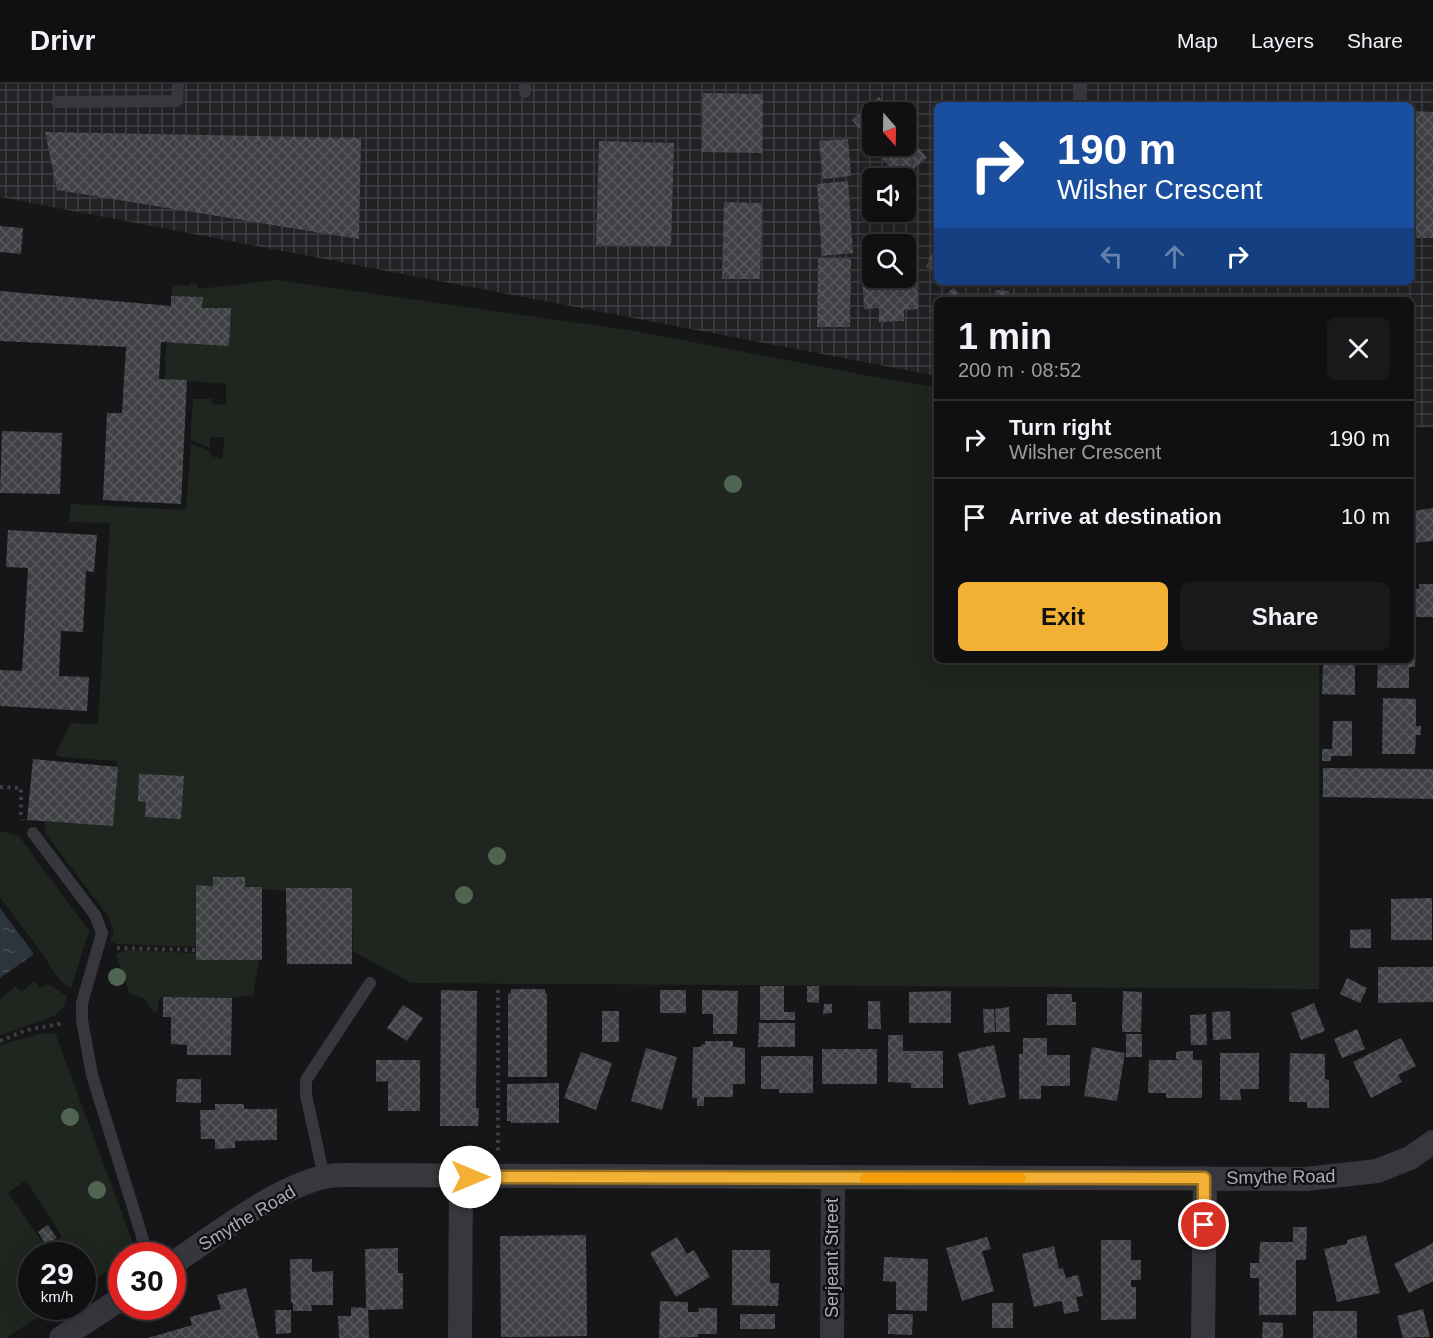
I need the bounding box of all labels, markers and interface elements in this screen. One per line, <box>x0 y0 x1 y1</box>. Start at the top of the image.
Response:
text: Drivr <box>30 25 95 56</box>
text: Map <box>1177 29 1218 52</box>
text: Layers <box>1251 29 1314 52</box>
text: Share <box>1347 29 1403 52</box>
north arrow <box>862 102 916 156</box>
map controls <box>862 102 916 288</box>
icon: right <box>958 126 1036 204</box>
text: 190 m <box>1057 126 1176 173</box>
button: sound <box>862 168 916 222</box>
text: Wilsher Crescent <box>1057 175 1263 205</box>
button: search <box>862 234 916 288</box>
icon: left <box>1095 240 1128 273</box>
icon: ahead <box>1158 240 1191 273</box>
icon: right <box>1221 240 1254 273</box>
text: 1 min <box>958 316 1052 357</box>
button: close <box>1327 317 1390 380</box>
text: 200 m · 08:52 <box>958 359 1081 381</box>
text: Turn right <box>1009 415 1111 440</box>
icon: right <box>958 423 991 456</box>
text: 190 m <box>1329 426 1390 451</box>
text: Wilsher Crescent <box>1009 441 1161 463</box>
icon: arrive <box>958 501 991 534</box>
text: Arrive at destination <box>1009 504 1222 529</box>
text: 10 m <box>1341 504 1390 529</box>
button: Exit <box>958 582 1168 651</box>
button: Share <box>1180 582 1390 651</box>
position arrow <box>438 1145 502 1209</box>
street label: Smythe Road <box>1226 1166 1336 1188</box>
street label: Smythe Road <box>195 1181 299 1255</box>
street label: Serjeant Street <box>822 1198 842 1318</box>
pin <box>1178 1199 1229 1250</box>
icon: arrive <box>1187 1208 1220 1241</box>
speed limit sign: 30 <box>108 1242 186 1320</box>
text: 29 <box>40 1257 74 1290</box>
text: km/h <box>41 1288 73 1305</box>

